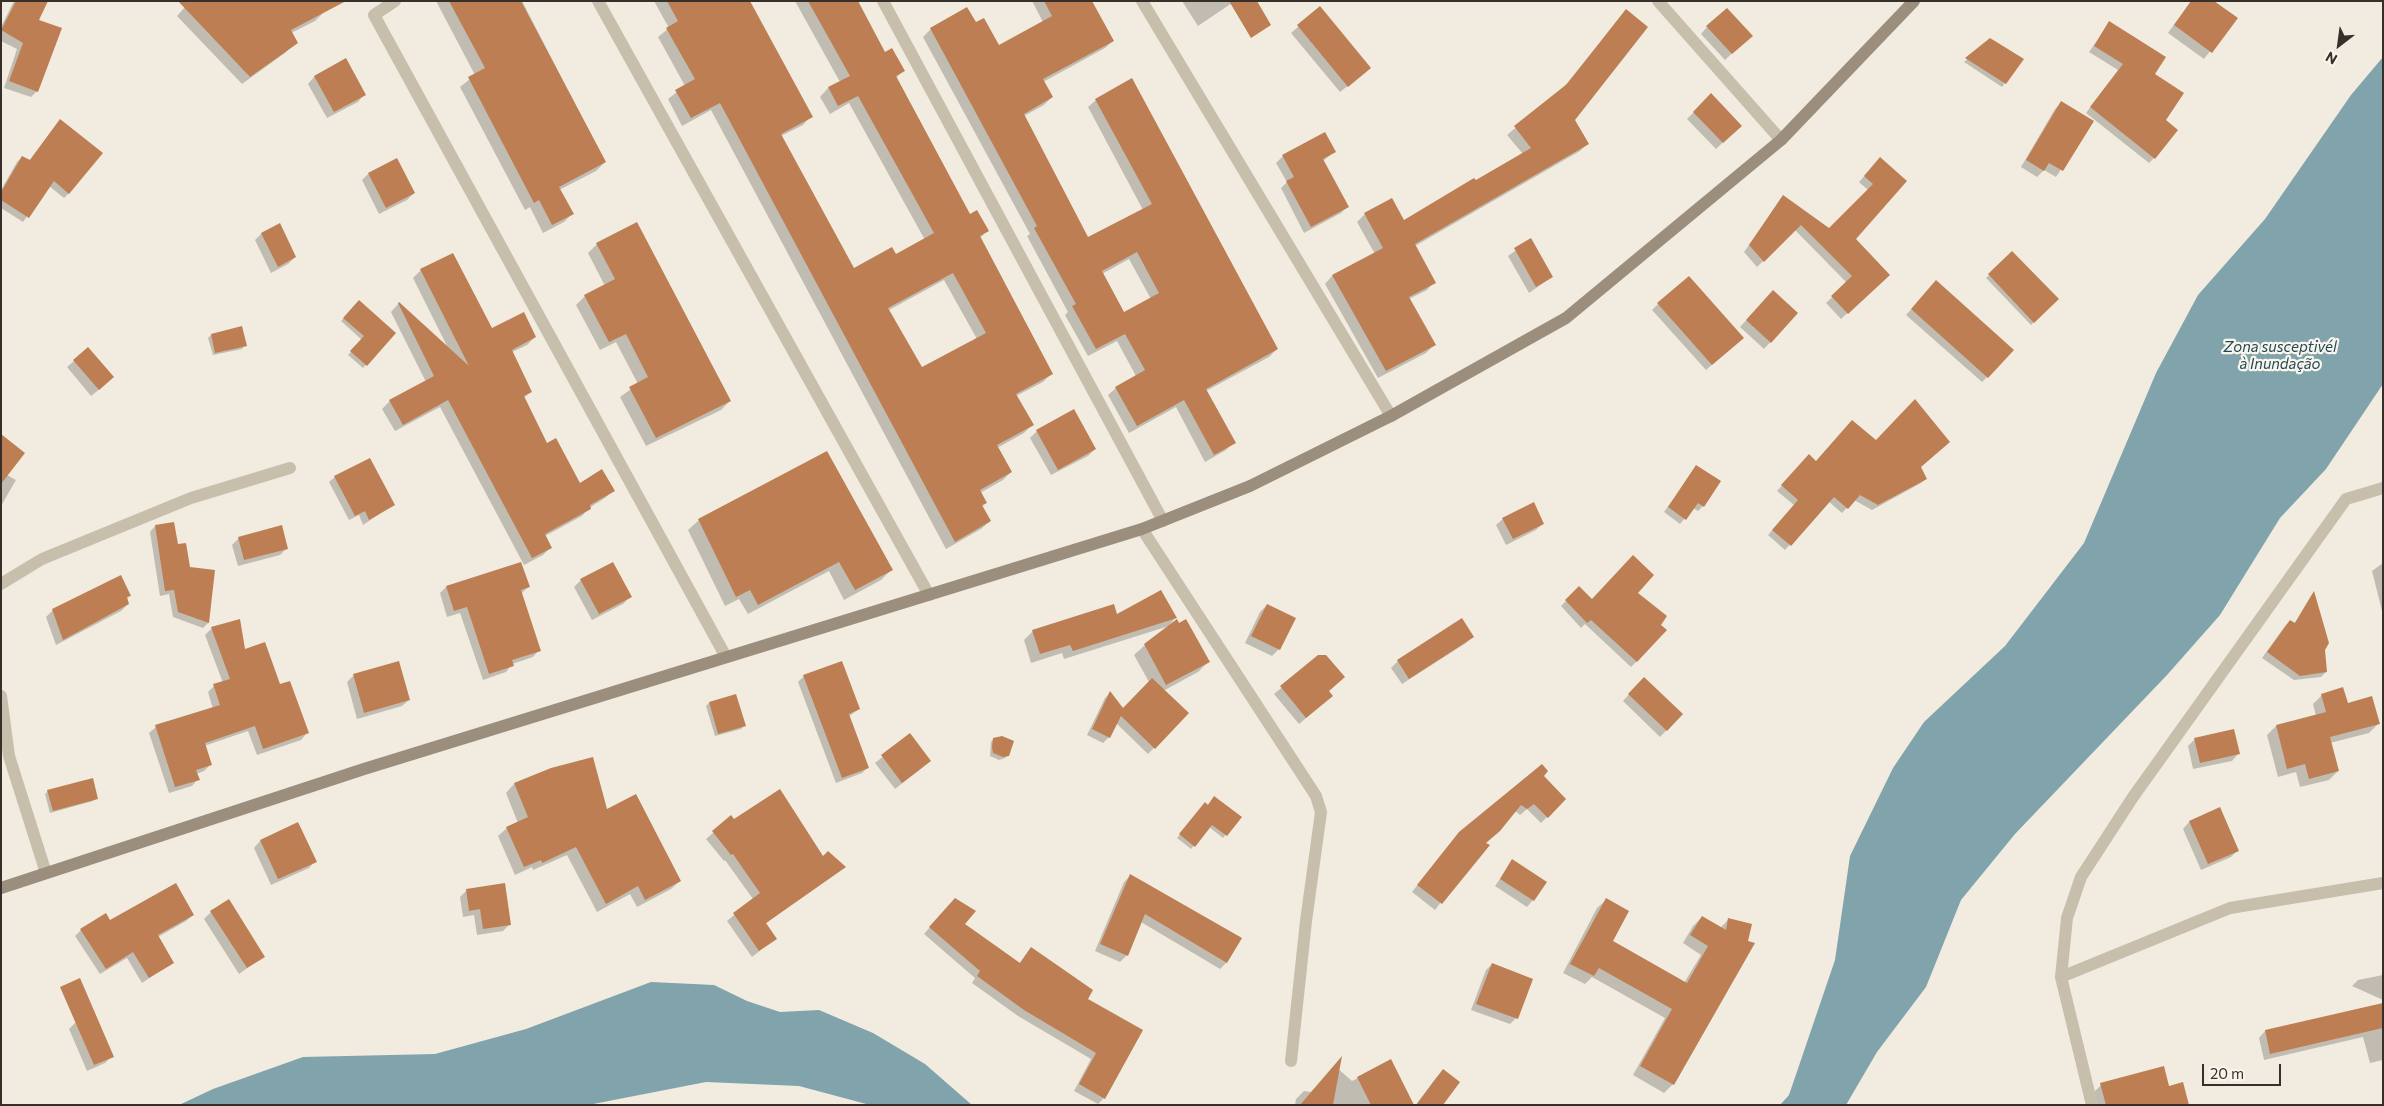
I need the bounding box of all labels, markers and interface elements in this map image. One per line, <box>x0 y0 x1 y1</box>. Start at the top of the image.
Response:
north arrow <box>2314 20 2364 70</box>
text: N <box>2322 48 2340 68</box>
water label: Zona susceptivél à Inundação <box>2223 338 2337 373</box>
scale bar <box>2204 1054 2283 1086</box>
text: 20 m <box>2210 1064 2244 1082</box>

